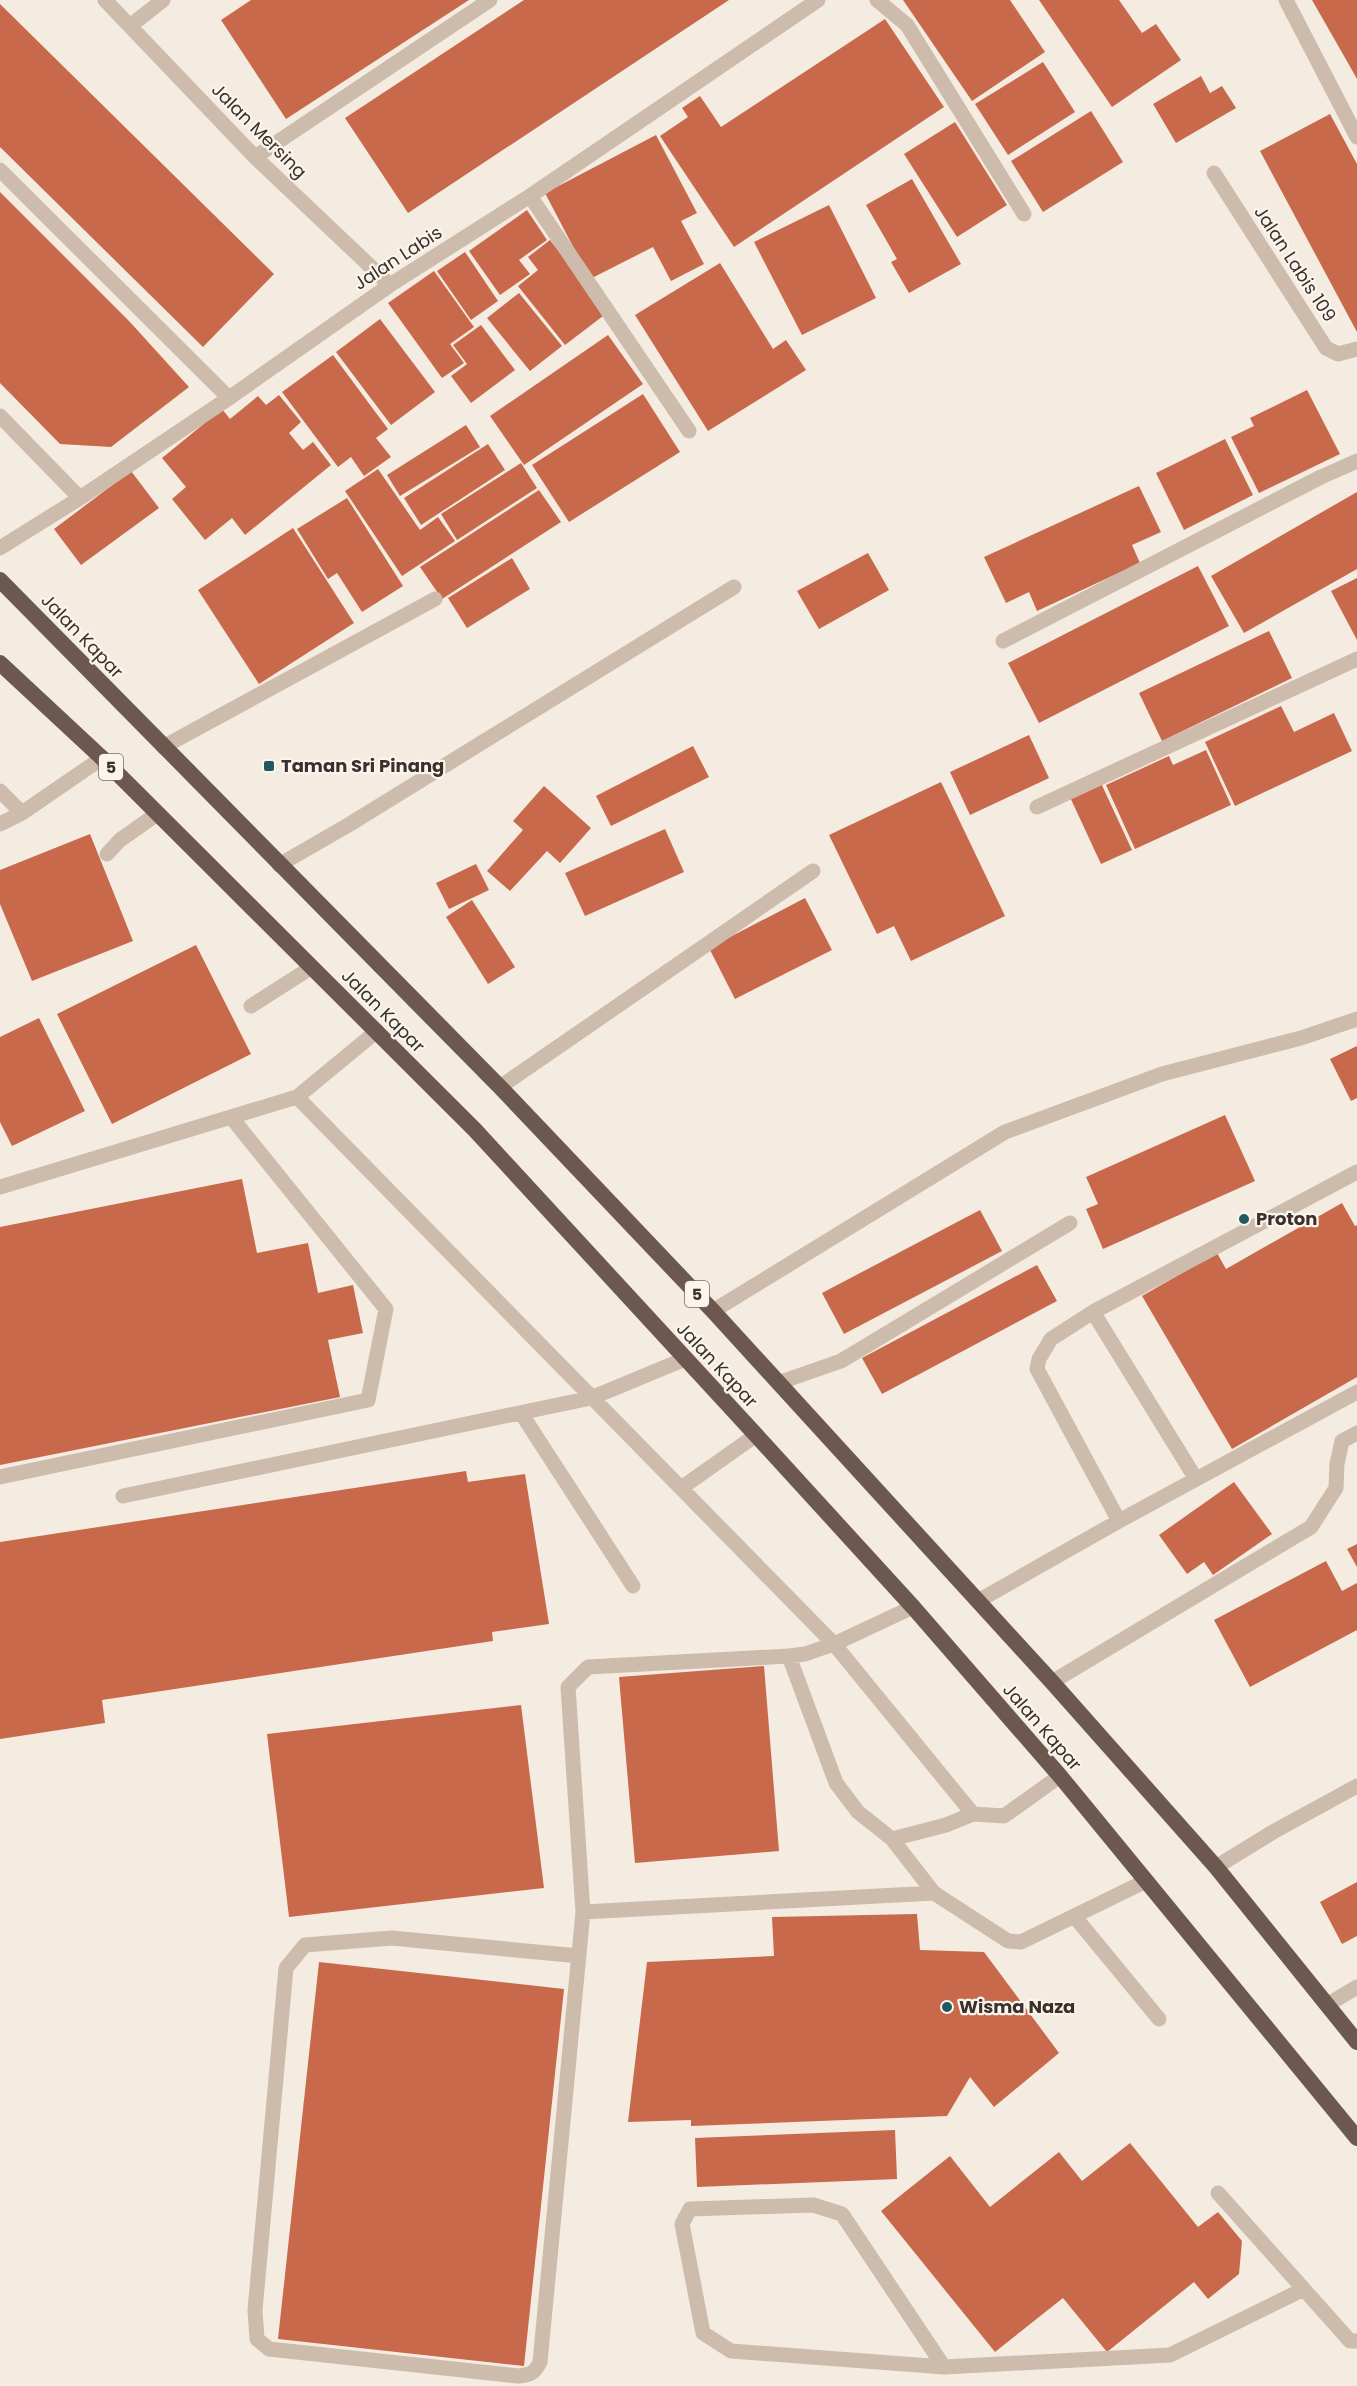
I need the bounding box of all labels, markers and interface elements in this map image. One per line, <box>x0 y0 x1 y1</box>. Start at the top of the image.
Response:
street label: Jalan Mersing <box>206 77 313 184</box>
street label: Jalan Labis 109 <box>1249 201 1342 327</box>
street label: Jalan Labis <box>349 220 447 295</box>
street label: Jalan Kapar <box>36 588 129 684</box>
place label: Taman Sri Pinang <box>281 753 444 778</box>
road number: 5 <box>99 754 123 780</box>
marker: Taman Sri Pinang <box>262 759 276 773</box>
street label: Jalan Kapar <box>336 963 431 1058</box>
place label: Proton <box>1256 1206 1317 1231</box>
marker: Proton <box>1237 1212 1251 1226</box>
road number: 5 <box>685 1281 709 1307</box>
street label: Jalan Kapar <box>671 1316 764 1413</box>
street label: Jalan Kapar <box>997 1677 1088 1776</box>
place label: Wisma Naza <box>959 1994 1075 2019</box>
marker: Wisma Naza <box>940 2000 954 2014</box>

